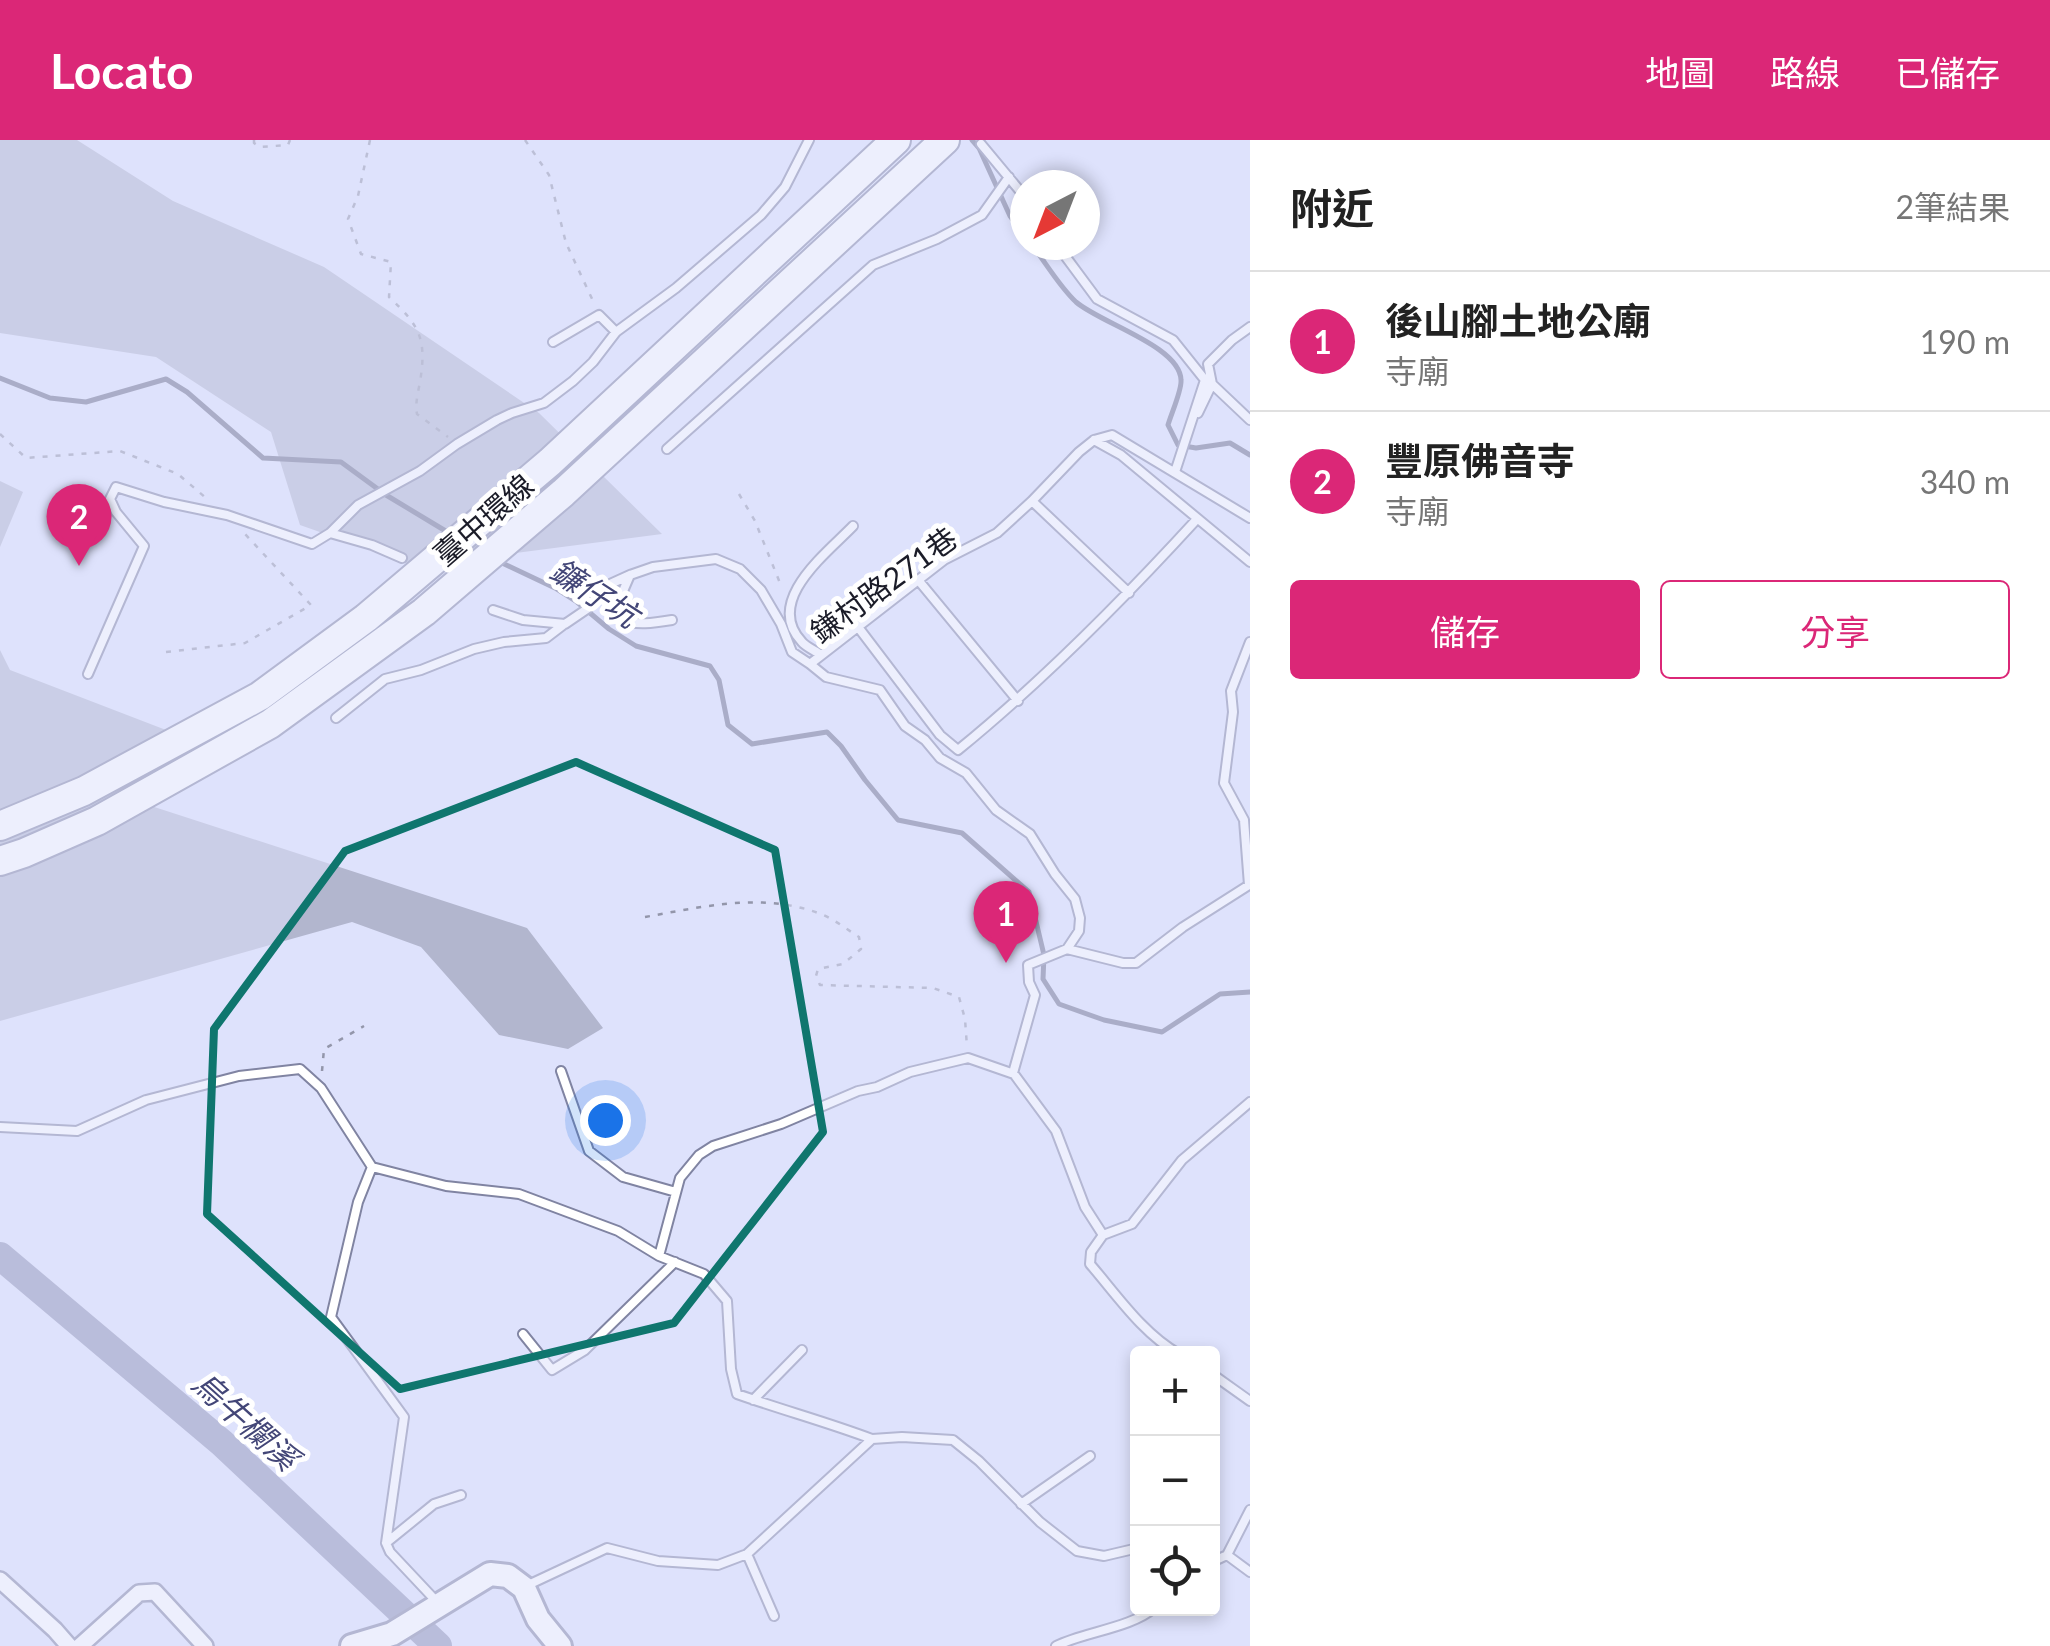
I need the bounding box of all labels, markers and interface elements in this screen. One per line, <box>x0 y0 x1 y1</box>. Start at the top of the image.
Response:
text: Locato <box>50 42 194 99</box>
text: 地圖 <box>1645 51 1715 93</box>
text: 路線 <box>1770 51 1840 93</box>
text: 已儲存 <box>1895 51 2000 93</box>
north arrow <box>1010 170 1100 260</box>
text: 附近 <box>1290 183 1374 233</box>
text: 2筆結果 <box>1895 187 2010 226</box>
text: 後山腳土地公廟 <box>1385 297 1651 343</box>
text: 1 <box>1313 322 1332 361</box>
text: 190 m <box>1920 322 2010 361</box>
text: 寺廟 <box>1385 351 1449 390</box>
text: 豐原佛音寺 <box>1385 437 1575 483</box>
text: 2 <box>1313 462 1332 501</box>
text: 340 m <box>1920 462 2010 501</box>
street label: 臺中環線 <box>426 466 540 572</box>
pin: 2 <box>46 484 112 566</box>
text: 寺廟 <box>1385 491 1449 530</box>
street label: 鎌村路271巷 <box>803 519 963 649</box>
water label: 鐮仔坑 <box>544 549 649 637</box>
button: 儲存 <box>1290 580 1640 679</box>
button: 分享 <box>1660 580 2010 679</box>
pin: 1 <box>974 880 1038 963</box>
your location <box>580 1095 631 1146</box>
map controls <box>1130 1346 1220 1616</box>
button: + <box>1130 1346 1220 1436</box>
water label: 烏牛欄溪 <box>185 1363 310 1480</box>
button: − <box>1130 1436 1220 1526</box>
button: locate <box>1130 1526 1220 1616</box>

